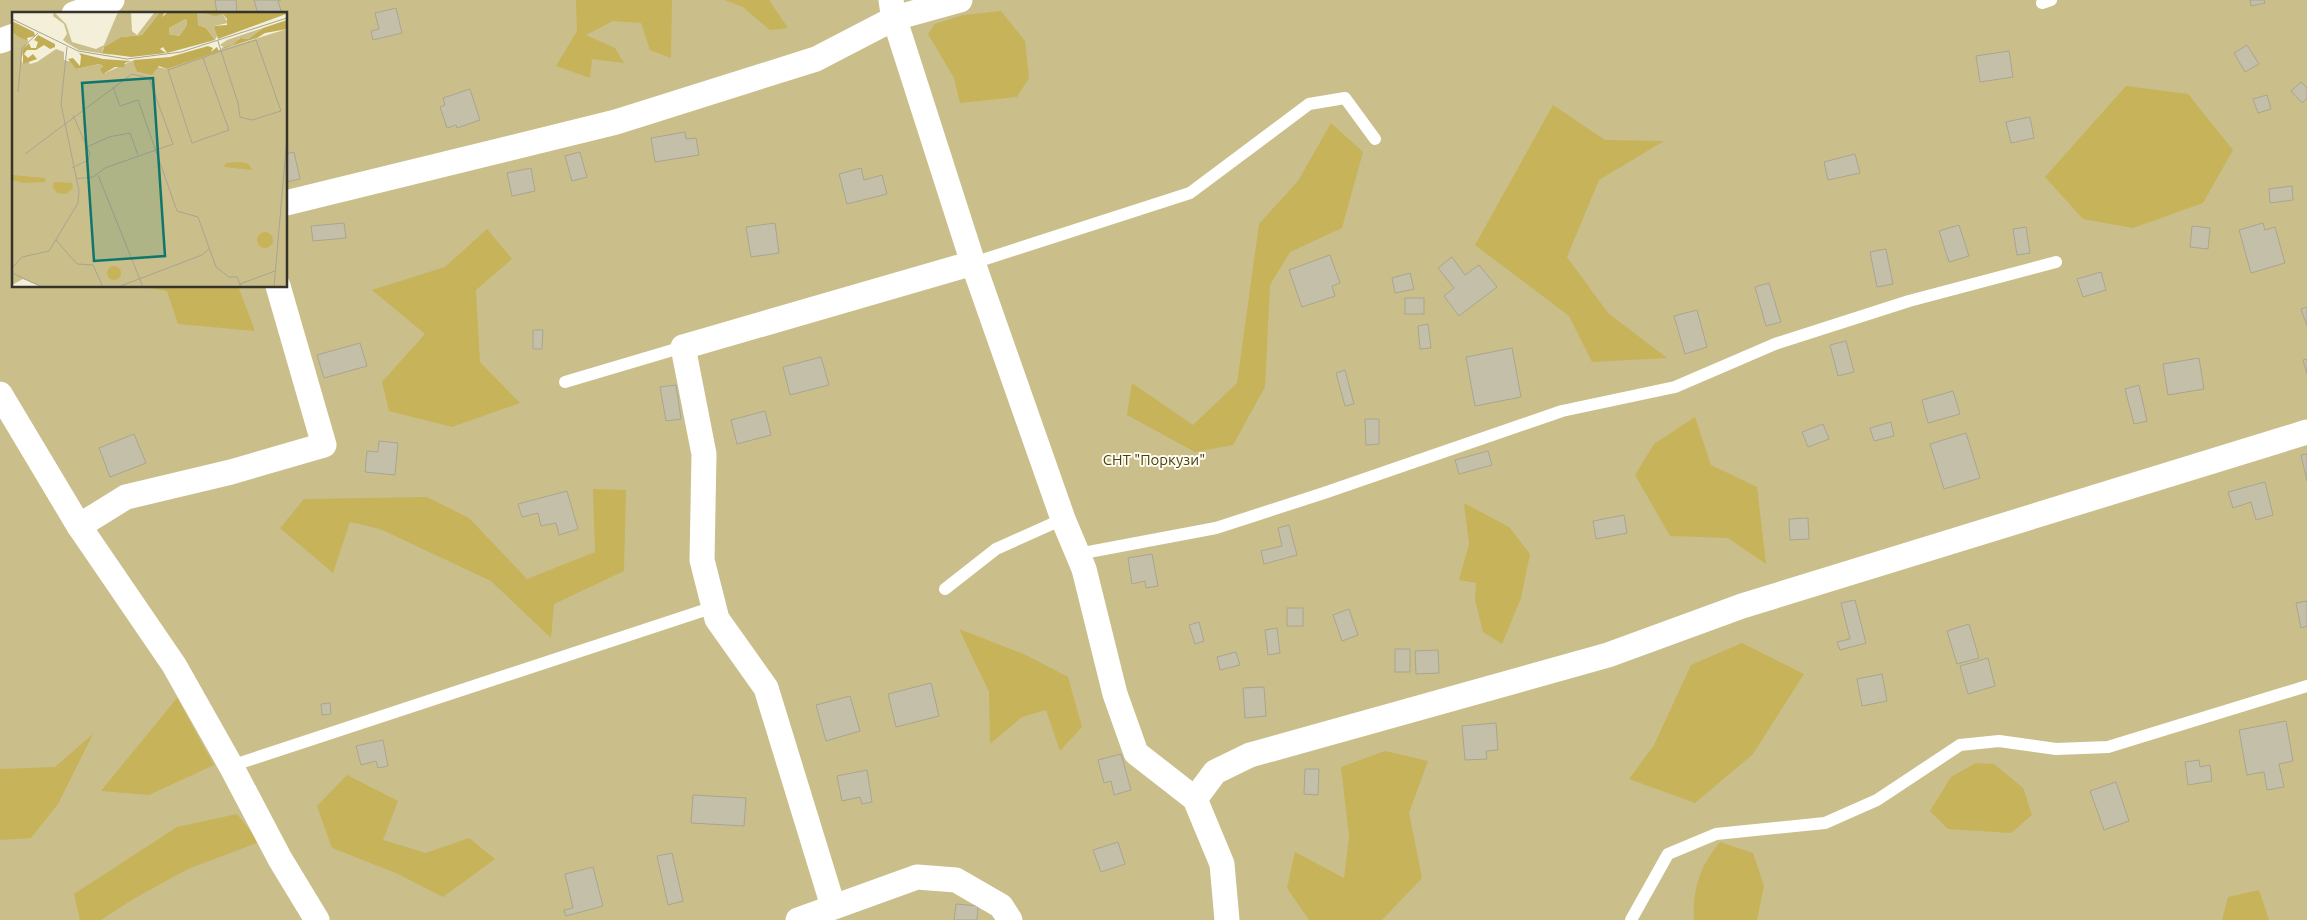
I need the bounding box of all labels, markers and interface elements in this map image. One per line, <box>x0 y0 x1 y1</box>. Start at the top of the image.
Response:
inset map <box>12 12 288 288</box>
park label: СНТ "Поркузи" <box>1103 451 1205 468</box>

